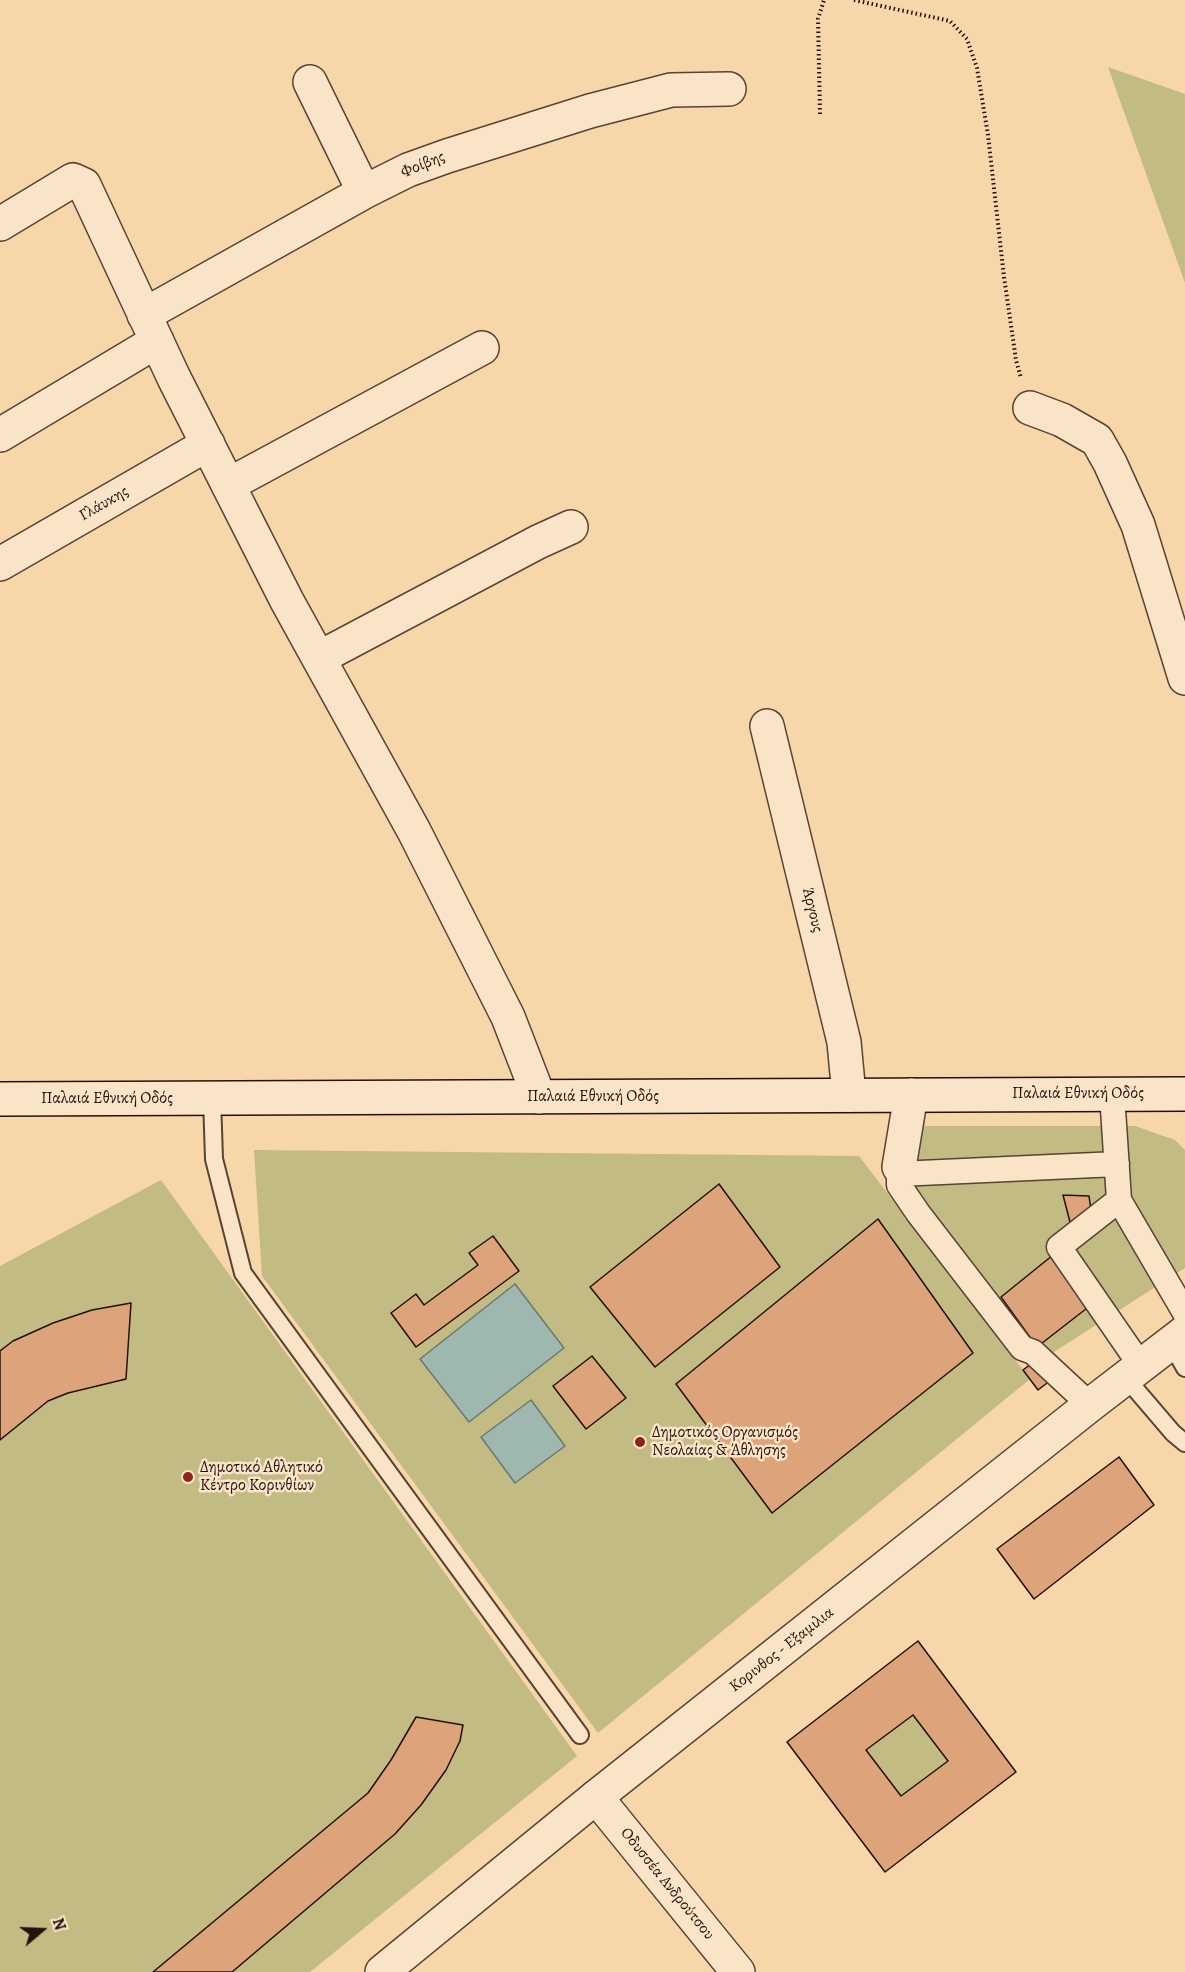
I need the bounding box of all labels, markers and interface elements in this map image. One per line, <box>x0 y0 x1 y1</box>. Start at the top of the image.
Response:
street label: Φοίβης <box>398 148 448 182</box>
street label: Γλάυκης <box>76 482 132 526</box>
street label: Άργους <box>797 885 827 935</box>
street label: Παλαιά Εθνική Οδός <box>1012 1084 1144 1104</box>
street label: Παλαιά Εθνική Οδός <box>527 1087 659 1107</box>
street label: Παλαιά Εθνική Οδός <box>41 1089 173 1109</box>
place label: Δημοτικός Οργανισμός Νεολαίας & Άθλησης <box>652 1423 798 1461</box>
marker: Δημοτικός Οργανισμός Νεολαίας & Άθλησης <box>633 1435 647 1449</box>
place label: Δημοτικό Αθλητικό Κέντρο Κορινθίων <box>200 1458 323 1496</box>
marker: Δημοτικό Αθλητικό Κέντρο Κορινθίων <box>181 1470 195 1484</box>
street label: Κορινθος - Εξαμιλια <box>726 1603 838 1697</box>
street label: Οδυσσέα Ανδρούτσου <box>616 1824 718 1944</box>
north arrow <box>12 1900 72 1960</box>
text: N <box>47 1915 71 1933</box>

